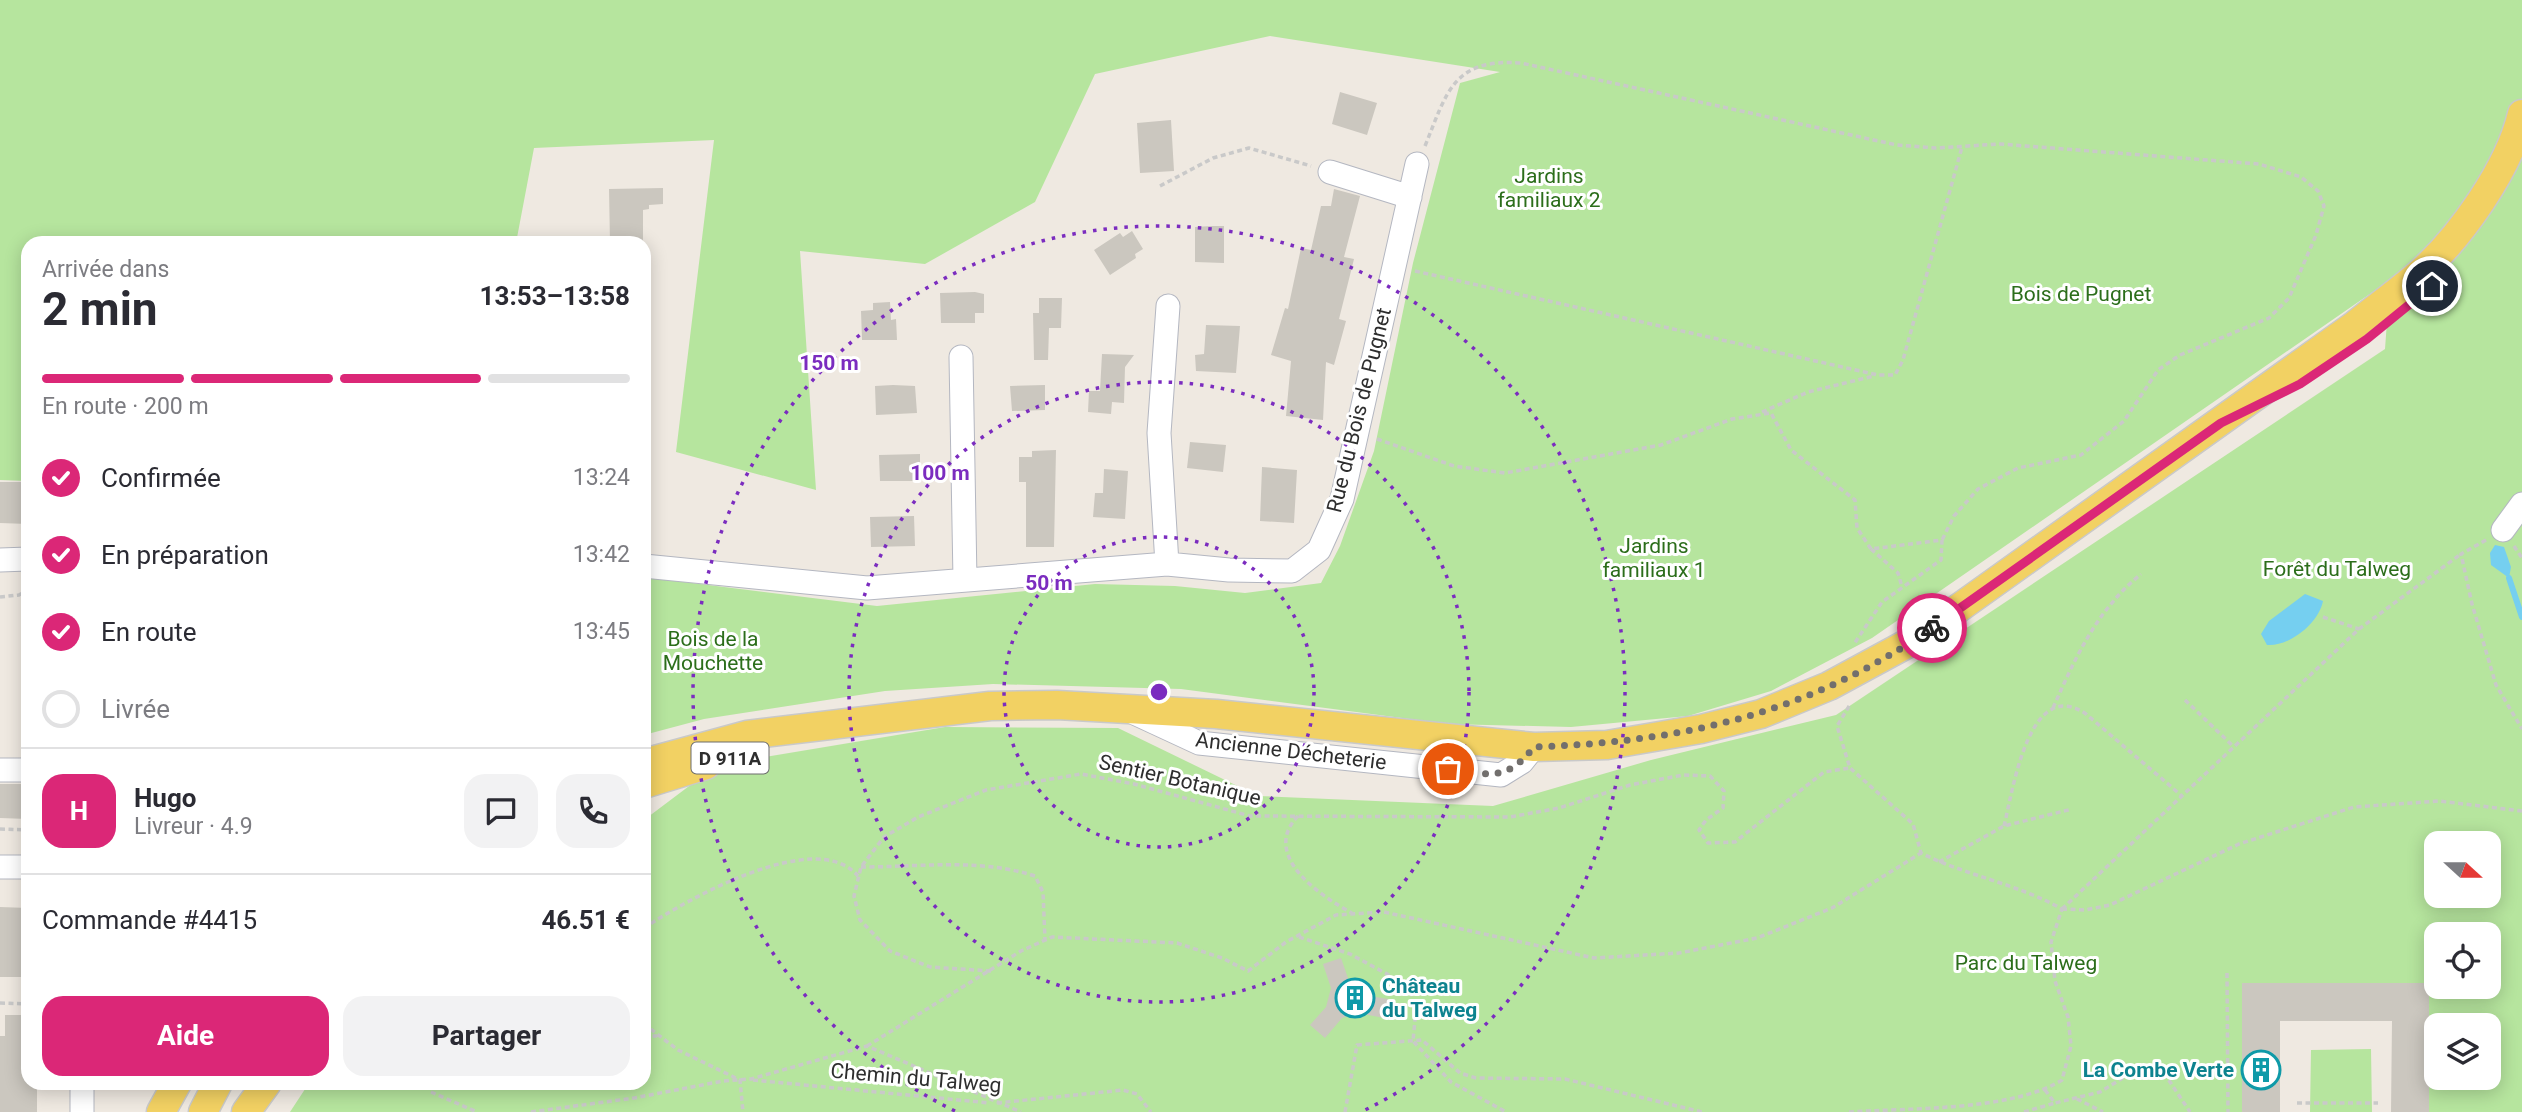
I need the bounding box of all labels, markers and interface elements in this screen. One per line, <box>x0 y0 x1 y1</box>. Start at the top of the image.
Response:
park label: Jardins familiaux 2 <box>1498 164 1601 212</box>
text: Arrivée dans <box>42 256 169 283</box>
pin <box>2402 256 2462 316</box>
icon: home <box>2413 267 2451 305</box>
text: 13:53–13:58 <box>480 281 630 311</box>
text: 2 min <box>42 282 158 336</box>
park label: Bois de Pugnet <box>2011 282 2151 306</box>
street label: Rue du Bois de Pugnet <box>1322 305 1396 515</box>
text: 150 m <box>799 351 859 375</box>
text: En route · 200 m <box>42 393 209 420</box>
icon: check <box>42 459 80 497</box>
text: 100 m <box>910 461 970 485</box>
text: Confirmée <box>101 463 221 493</box>
text: 13:24 <box>573 464 630 491</box>
park label: Jardins familiaux 1 <box>1603 534 1705 582</box>
icon: check <box>42 536 80 574</box>
text: En préparation <box>101 540 269 570</box>
text: 13:42 <box>573 541 630 568</box>
park label: Forêt du Talweg <box>2263 557 2411 581</box>
text: 50 m <box>1025 571 1073 595</box>
courier <box>1897 593 1967 663</box>
icon: bike <box>1913 609 1951 647</box>
icon: check <box>42 613 80 651</box>
text: En route <box>101 617 197 647</box>
text: 13:45 <box>573 618 630 645</box>
park label: Bois de la Mouchette <box>663 627 763 675</box>
centre of rings <box>1147 680 1171 704</box>
text: Livrée <box>101 694 170 724</box>
street label: Ancienne Décheterie <box>1194 727 1388 775</box>
pin <box>1418 739 1478 799</box>
road number: D 911A <box>692 743 768 774</box>
street label: Sentier Botanique <box>1097 750 1263 810</box>
icon: bag <box>1429 750 1467 788</box>
button: chat <box>464 774 538 848</box>
button: phone <box>556 774 630 848</box>
text: Hugo <box>134 783 196 813</box>
text: H <box>70 796 88 826</box>
text: Livreur · 4.9 <box>134 813 253 840</box>
north arrow <box>2424 831 2501 908</box>
map controls <box>2424 831 2501 1090</box>
text: Commande #4415 <box>42 905 257 935</box>
text: 46.51 € <box>541 905 630 935</box>
button: locate <box>2424 922 2501 999</box>
park label: Parc du Talweg <box>1955 951 2097 975</box>
place label: Château du Talweg <box>1382 974 1477 1022</box>
building icon: Château du Talweg <box>1334 977 1376 1019</box>
button: Aide <box>42 996 329 1076</box>
button: Partager <box>343 996 630 1076</box>
button: layers <box>2424 1013 2501 1090</box>
building icon: La Combe Verte <box>2240 1049 2282 1091</box>
place label: La Combe Verte <box>2083 1058 2234 1082</box>
street label: Chemin du Talweg <box>830 1059 1002 1097</box>

